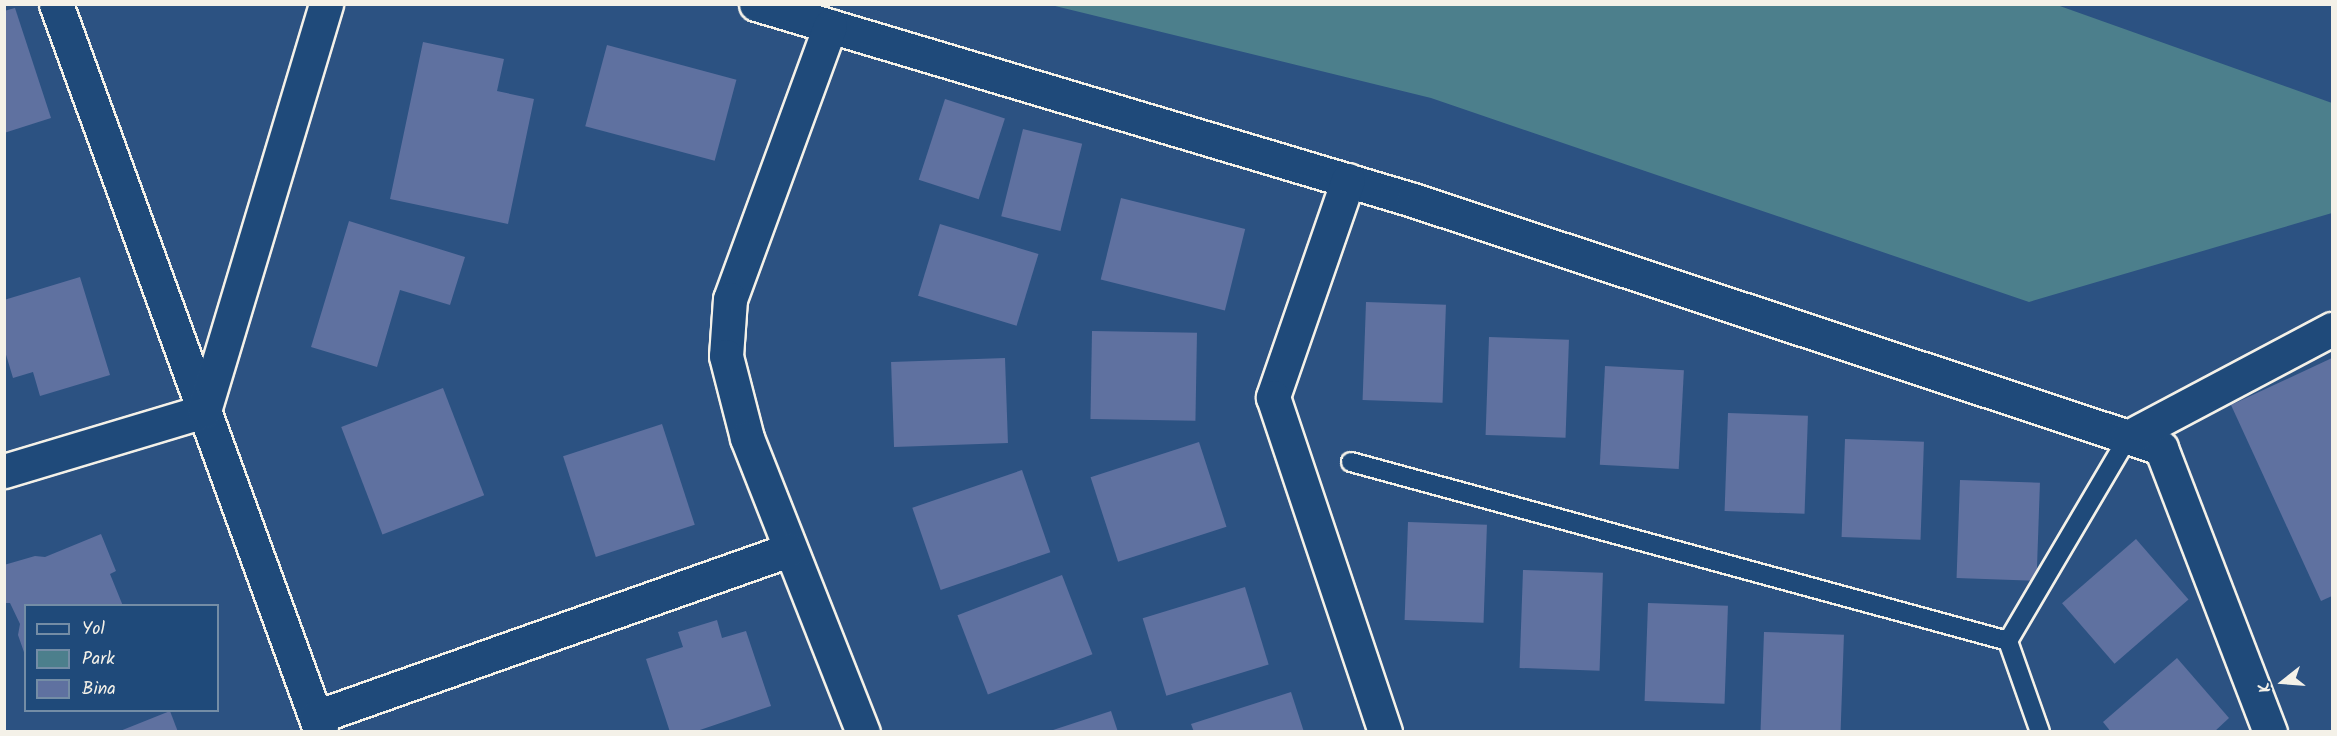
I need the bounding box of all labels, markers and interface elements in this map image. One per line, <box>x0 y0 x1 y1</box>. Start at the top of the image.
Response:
legend <box>24 604 219 712</box>
text: Yol <box>82 615 105 644</box>
text: Park <box>82 645 115 674</box>
north arrow <box>2253 652 2313 712</box>
text: Bina <box>82 675 116 704</box>
text: K <box>2252 679 2279 696</box>

